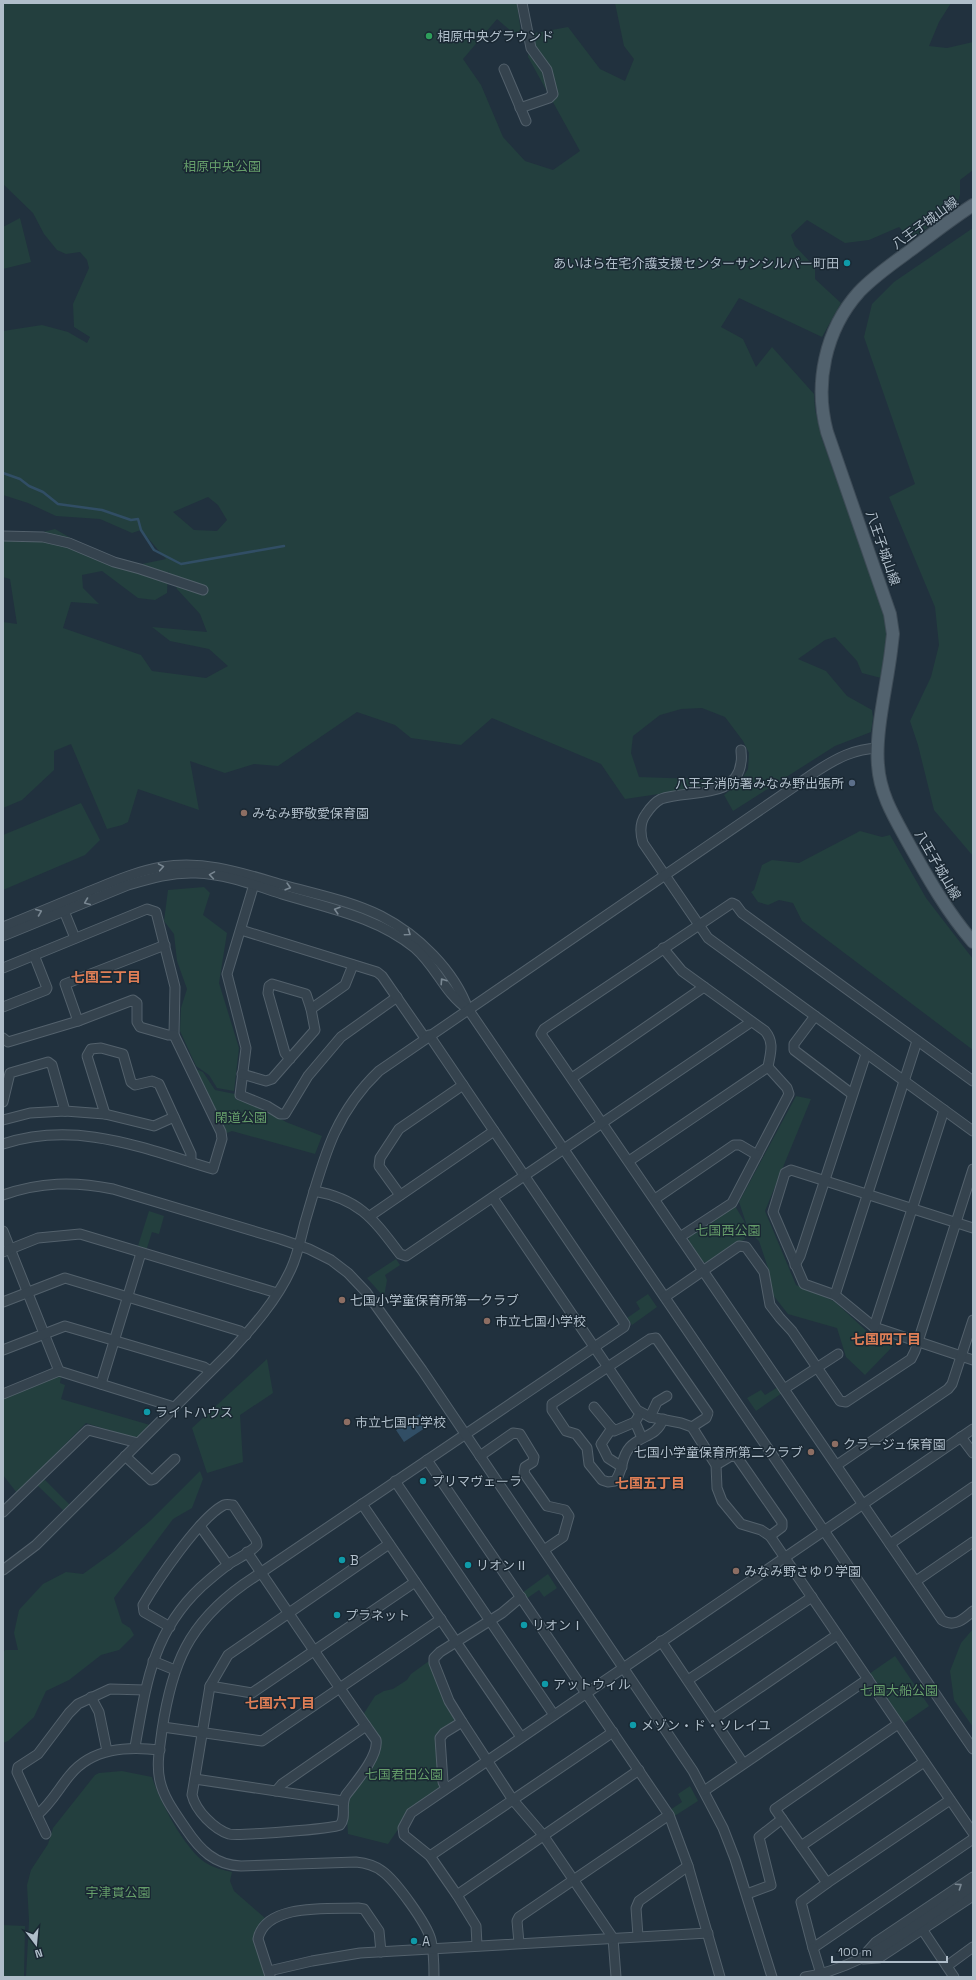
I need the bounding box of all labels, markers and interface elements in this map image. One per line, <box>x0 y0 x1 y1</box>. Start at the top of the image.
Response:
place label: 相原中央グラウンド <box>437 28 554 45</box>
marker: 相原中央グラウンド <box>424 31 434 41</box>
park label: 相原中央公園 <box>183 158 261 175</box>
street label: 八王子城山線 <box>888 193 962 253</box>
place label: あいはら在宅介護支援センターサンシルバー町田 <box>553 255 839 272</box>
marker: あいはら在宅介護支援センターサンシルバー町田 <box>842 258 852 268</box>
street label: 八王子城山線 <box>862 508 904 588</box>
place label: 八王子消防署みなみ野出張所 <box>675 775 844 792</box>
marker: 八王子消防署みなみ野出張所 <box>847 778 857 788</box>
place label: みなみ野敬愛保育園 <box>252 805 369 822</box>
marker: みなみ野敬愛保育園 <box>239 808 249 818</box>
street label: 八王子城山線 <box>911 827 965 903</box>
one-way arrow <box>158 864 164 872</box>
one-way arrow <box>209 871 215 880</box>
one-way arrow <box>284 882 291 890</box>
one-way arrow <box>84 897 91 905</box>
one-way arrow <box>334 906 341 915</box>
one-way arrow <box>36 909 43 917</box>
one-way arrow <box>404 928 411 936</box>
district label: 七国三丁目 <box>71 968 141 986</box>
one-way arrow <box>440 978 447 985</box>
park label: 閑道公園 <box>215 1109 267 1126</box>
park label: 七国西公園 <box>695 1222 761 1239</box>
place label: 七国小学童保育所第一クラブ <box>350 1292 519 1309</box>
marker: 七国小学童保育所第一クラブ <box>337 1295 347 1305</box>
place label: 市立七国小学校 <box>495 1313 586 1330</box>
marker: 市立七国小学校 <box>482 1316 492 1326</box>
district label: 七国四丁目 <box>851 1330 921 1348</box>
place label: ライトハウス <box>155 1404 233 1421</box>
marker: ライトハウス <box>142 1407 152 1417</box>
place label: 市立七国中学校 <box>355 1414 446 1431</box>
marker: 市立七国中学校 <box>342 1417 352 1427</box>
place label: クラージュ保育園 <box>843 1436 946 1453</box>
marker: クラージュ保育園 <box>830 1439 840 1449</box>
place label: 七国小学童保育所第二クラブ <box>634 1444 803 1461</box>
marker: 七国小学童保育所第二クラブ <box>806 1447 816 1457</box>
place label: プリマヴェーラ <box>431 1473 522 1490</box>
district label: 七国五丁目 <box>615 1474 685 1492</box>
marker: プリマヴェーラ <box>418 1476 428 1486</box>
place label: B <box>350 1552 359 1569</box>
marker: B <box>337 1555 347 1565</box>
place label: リオンⅡ <box>476 1557 528 1574</box>
marker: リオンⅡ <box>463 1560 473 1570</box>
place label: みなみ野さゆり学園 <box>744 1563 861 1580</box>
marker: みなみ野さゆり学園 <box>731 1566 741 1576</box>
place label: プラネット <box>345 1607 410 1624</box>
marker: プラネット <box>332 1610 342 1620</box>
place label: リオンⅠ <box>532 1617 584 1634</box>
marker: リオンⅠ <box>519 1620 529 1630</box>
place label: アットウィル <box>553 1676 631 1693</box>
marker: アットウィル <box>540 1679 550 1689</box>
park label: 七国大船公園 <box>860 1682 938 1699</box>
district label: 七国六丁目 <box>245 1694 315 1712</box>
place label: メゾン・ド・ソレイユ <box>641 1717 771 1734</box>
marker: メゾン・ド・ソレイユ <box>628 1720 638 1730</box>
park label: 七国君田公園 <box>365 1766 443 1783</box>
one-way arrow <box>955 1883 962 1891</box>
park label: 宇津貫公園 <box>85 1884 151 1901</box>
north arrow <box>16 1924 56 1964</box>
place label: A <box>422 1933 430 1950</box>
marker: A <box>409 1936 419 1946</box>
scale bar <box>832 1938 947 1964</box>
text: 100 m <box>838 1944 872 1960</box>
text: N <box>33 1946 44 1961</box>

